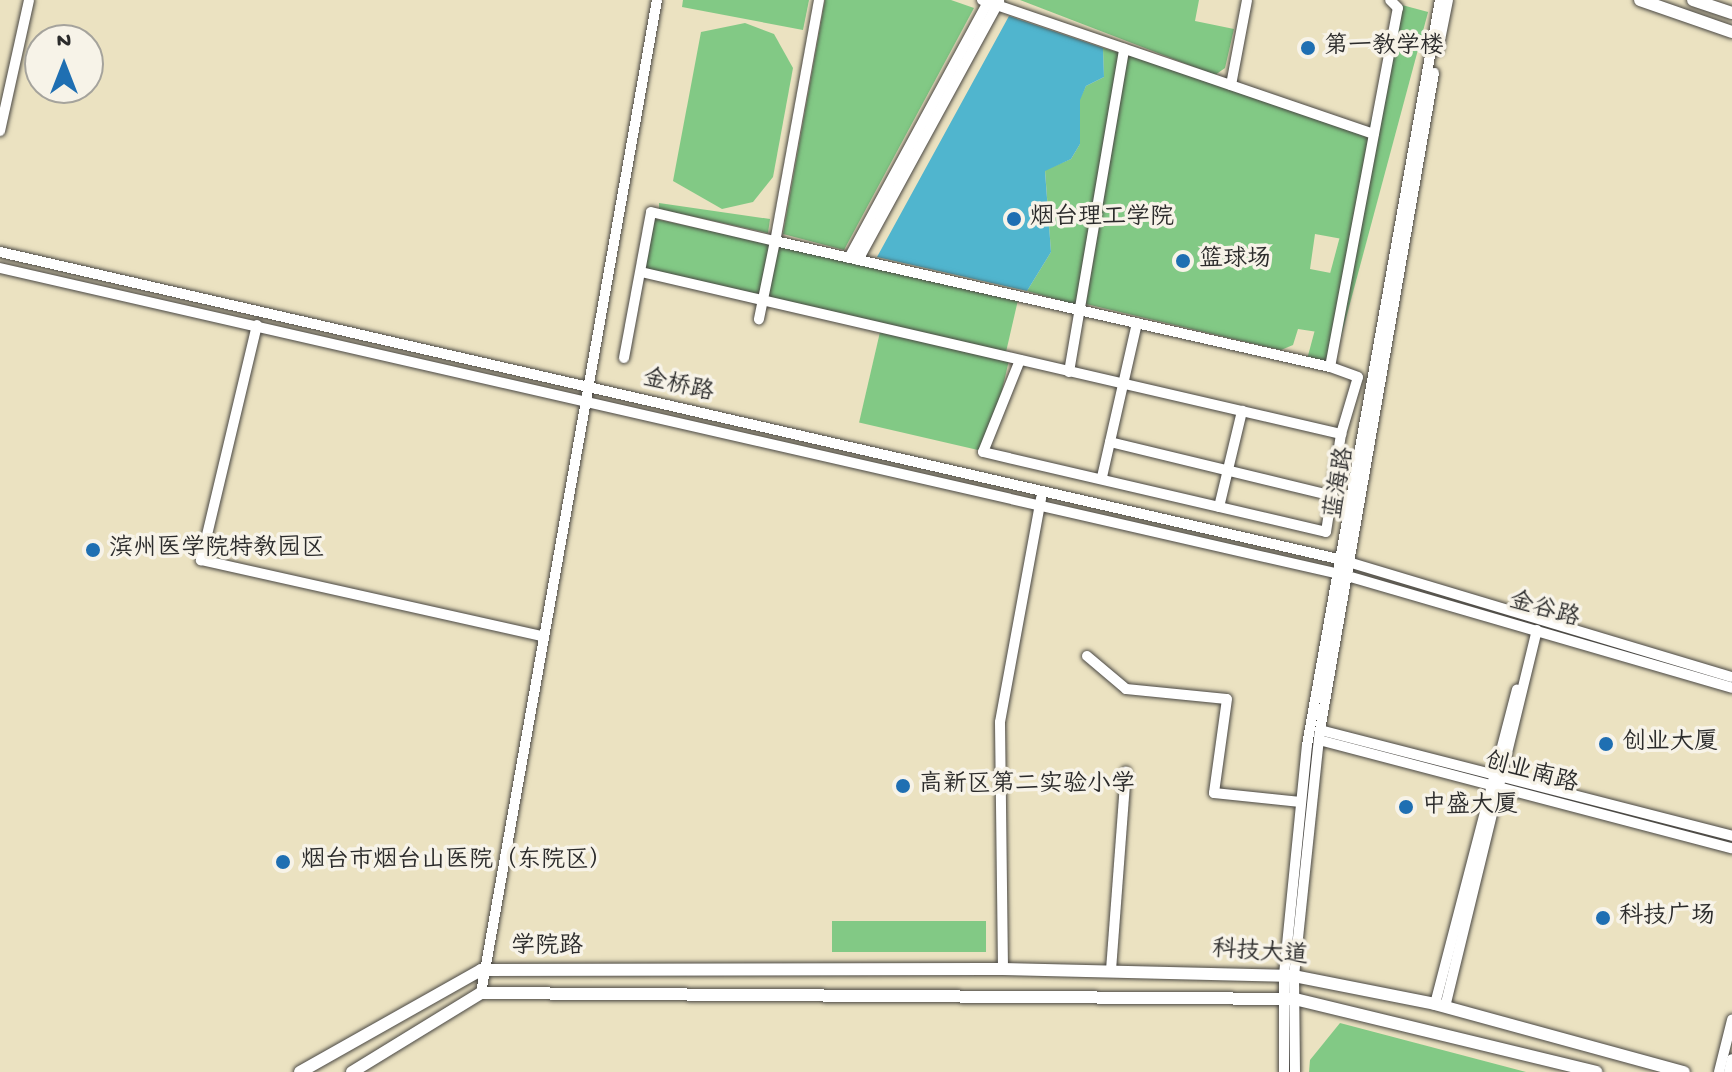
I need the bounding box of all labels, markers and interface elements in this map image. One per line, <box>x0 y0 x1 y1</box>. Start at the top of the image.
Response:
north arrow <box>24 24 104 104</box>
text: N <box>57 29 71 55</box>
place label: 第一教学楼 <box>1324 34 1444 62</box>
marker: 第一教学楼 <box>1299 39 1317 57</box>
place label: 烟台理工学院 <box>1030 205 1174 233</box>
marker: 烟台理工学院 <box>1005 210 1023 228</box>
place label: 篮球场 <box>1199 247 1271 275</box>
marker: 篮球场 <box>1174 252 1192 270</box>
street label: 金桥路 <box>640 365 716 409</box>
street label: 蓝海路 <box>1321 445 1361 521</box>
place label: 滨州医学院特教园区 <box>109 536 325 564</box>
marker: 滨州医学院特教园区 <box>84 541 102 559</box>
street label: 金谷路 <box>1505 587 1583 635</box>
place label: 创业大厦 <box>1622 730 1718 758</box>
marker: 创业大厦 <box>1597 735 1615 753</box>
street label: 创业南路 <box>1481 748 1581 800</box>
place label: 高新区第二实验小学 <box>919 772 1135 800</box>
marker: 高新区第二实验小学 <box>894 777 912 795</box>
place label: 中盛大厦 <box>1422 793 1518 821</box>
marker: 中盛大厦 <box>1397 798 1415 816</box>
place label: 烟台市烟台山医院（东院区） <box>301 848 613 876</box>
marker: 烟台市烟台山医院（东院区） <box>272 851 294 873</box>
place label: 科技广场 <box>1619 904 1715 932</box>
marker: 科技广场 <box>1594 909 1612 927</box>
street label: 学院路 <box>511 934 583 962</box>
street label: 科技大道 <box>1211 936 1309 972</box>

